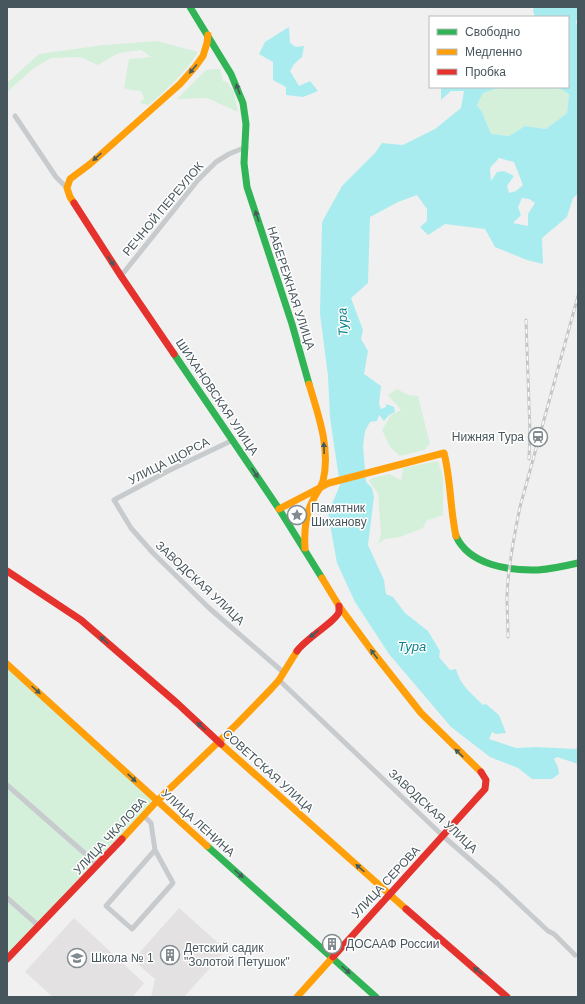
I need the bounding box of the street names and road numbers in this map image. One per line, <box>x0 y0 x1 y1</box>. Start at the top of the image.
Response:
street label: РЕЧНОЙ ПЕРЕУЛОК <box>119 159 206 259</box>
street label: НАБЕРЕЖНАЯ УЛИЦА <box>264 225 318 351</box>
street label: ШИХАНОВСКАЯ УЛИЦА <box>173 336 261 458</box>
street label: УЛИЦА ЩОРСА <box>126 435 212 487</box>
street label: ЗАВОДСКАЯ УЛИЦА <box>153 538 247 628</box>
street label: СОВЕТСКАЯ УЛИЦА <box>220 727 316 815</box>
street label: ЗАВОДСКАЯ УЛИЦА <box>386 766 480 856</box>
street label: УЛИЦА ЛЕНИНА <box>158 786 238 860</box>
street label: УЛИЦА ЧКАЛОВА <box>71 795 149 877</box>
street label: УЛИЦА СЕРОВА <box>349 843 423 921</box>

